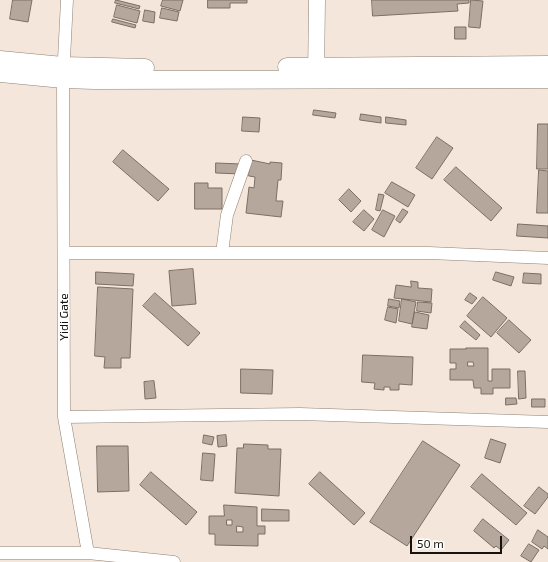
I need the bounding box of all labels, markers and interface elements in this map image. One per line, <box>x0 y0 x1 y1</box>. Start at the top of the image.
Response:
street label: Yidi Gate <box>57 293 71 341</box>
scale bar <box>412 528 504 554</box>
text: 50 m <box>417 536 444 550</box>

